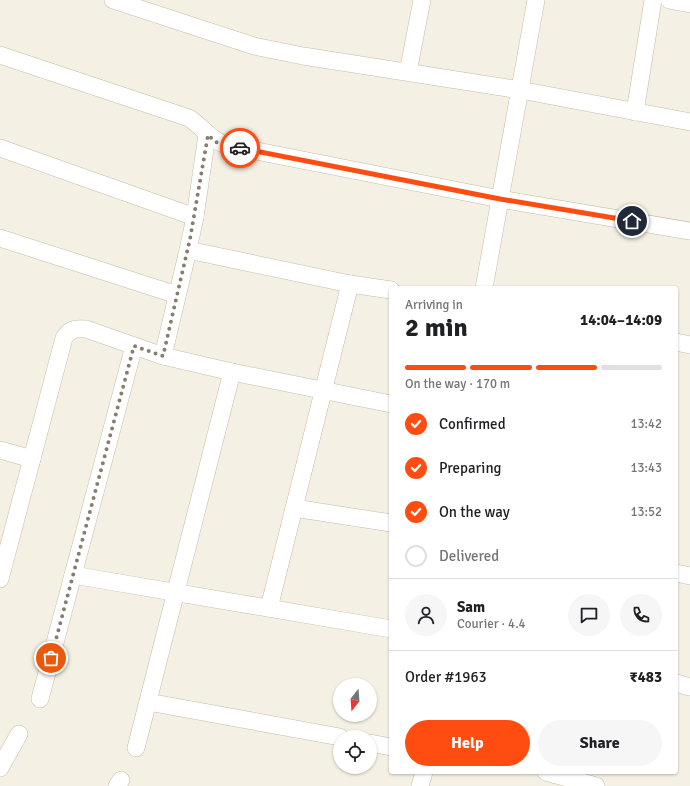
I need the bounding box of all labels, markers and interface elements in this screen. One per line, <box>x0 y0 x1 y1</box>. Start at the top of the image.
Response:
courier <box>220 128 260 168</box>
icon: car <box>229 137 251 159</box>
pin <box>615 204 649 238</box>
icon: home <box>621 210 643 232</box>
text: Arriving in <box>405 297 463 313</box>
text: 14:04–14:09 <box>580 311 662 329</box>
text: 2 min <box>405 312 468 344</box>
text: On the way · 170 m <box>405 376 510 392</box>
icon: check <box>405 413 427 435</box>
text: Confirmed <box>439 415 506 433</box>
text: 13:42 <box>630 416 662 432</box>
icon: check <box>405 457 427 479</box>
text: Preparing <box>439 459 502 477</box>
text: 13:43 <box>630 460 662 476</box>
icon: check <box>405 501 427 523</box>
text: On the way <box>439 503 510 521</box>
text: 13:52 <box>630 504 662 520</box>
text: Delivered <box>439 547 499 565</box>
button: person <box>405 594 447 636</box>
button: chat <box>568 594 610 636</box>
button: phone <box>620 594 662 636</box>
text: Sam <box>457 598 485 616</box>
text: Courier · 4.4 <box>457 616 526 632</box>
pin <box>34 641 68 675</box>
icon: bag <box>40 647 62 669</box>
text: Order #1963 <box>405 668 487 686</box>
text: ₹483 <box>630 668 662 686</box>
north arrow <box>333 678 377 722</box>
map controls <box>333 678 377 774</box>
button: Help <box>405 720 530 766</box>
button: Share <box>538 720 662 766</box>
button: locate <box>333 730 377 774</box>

